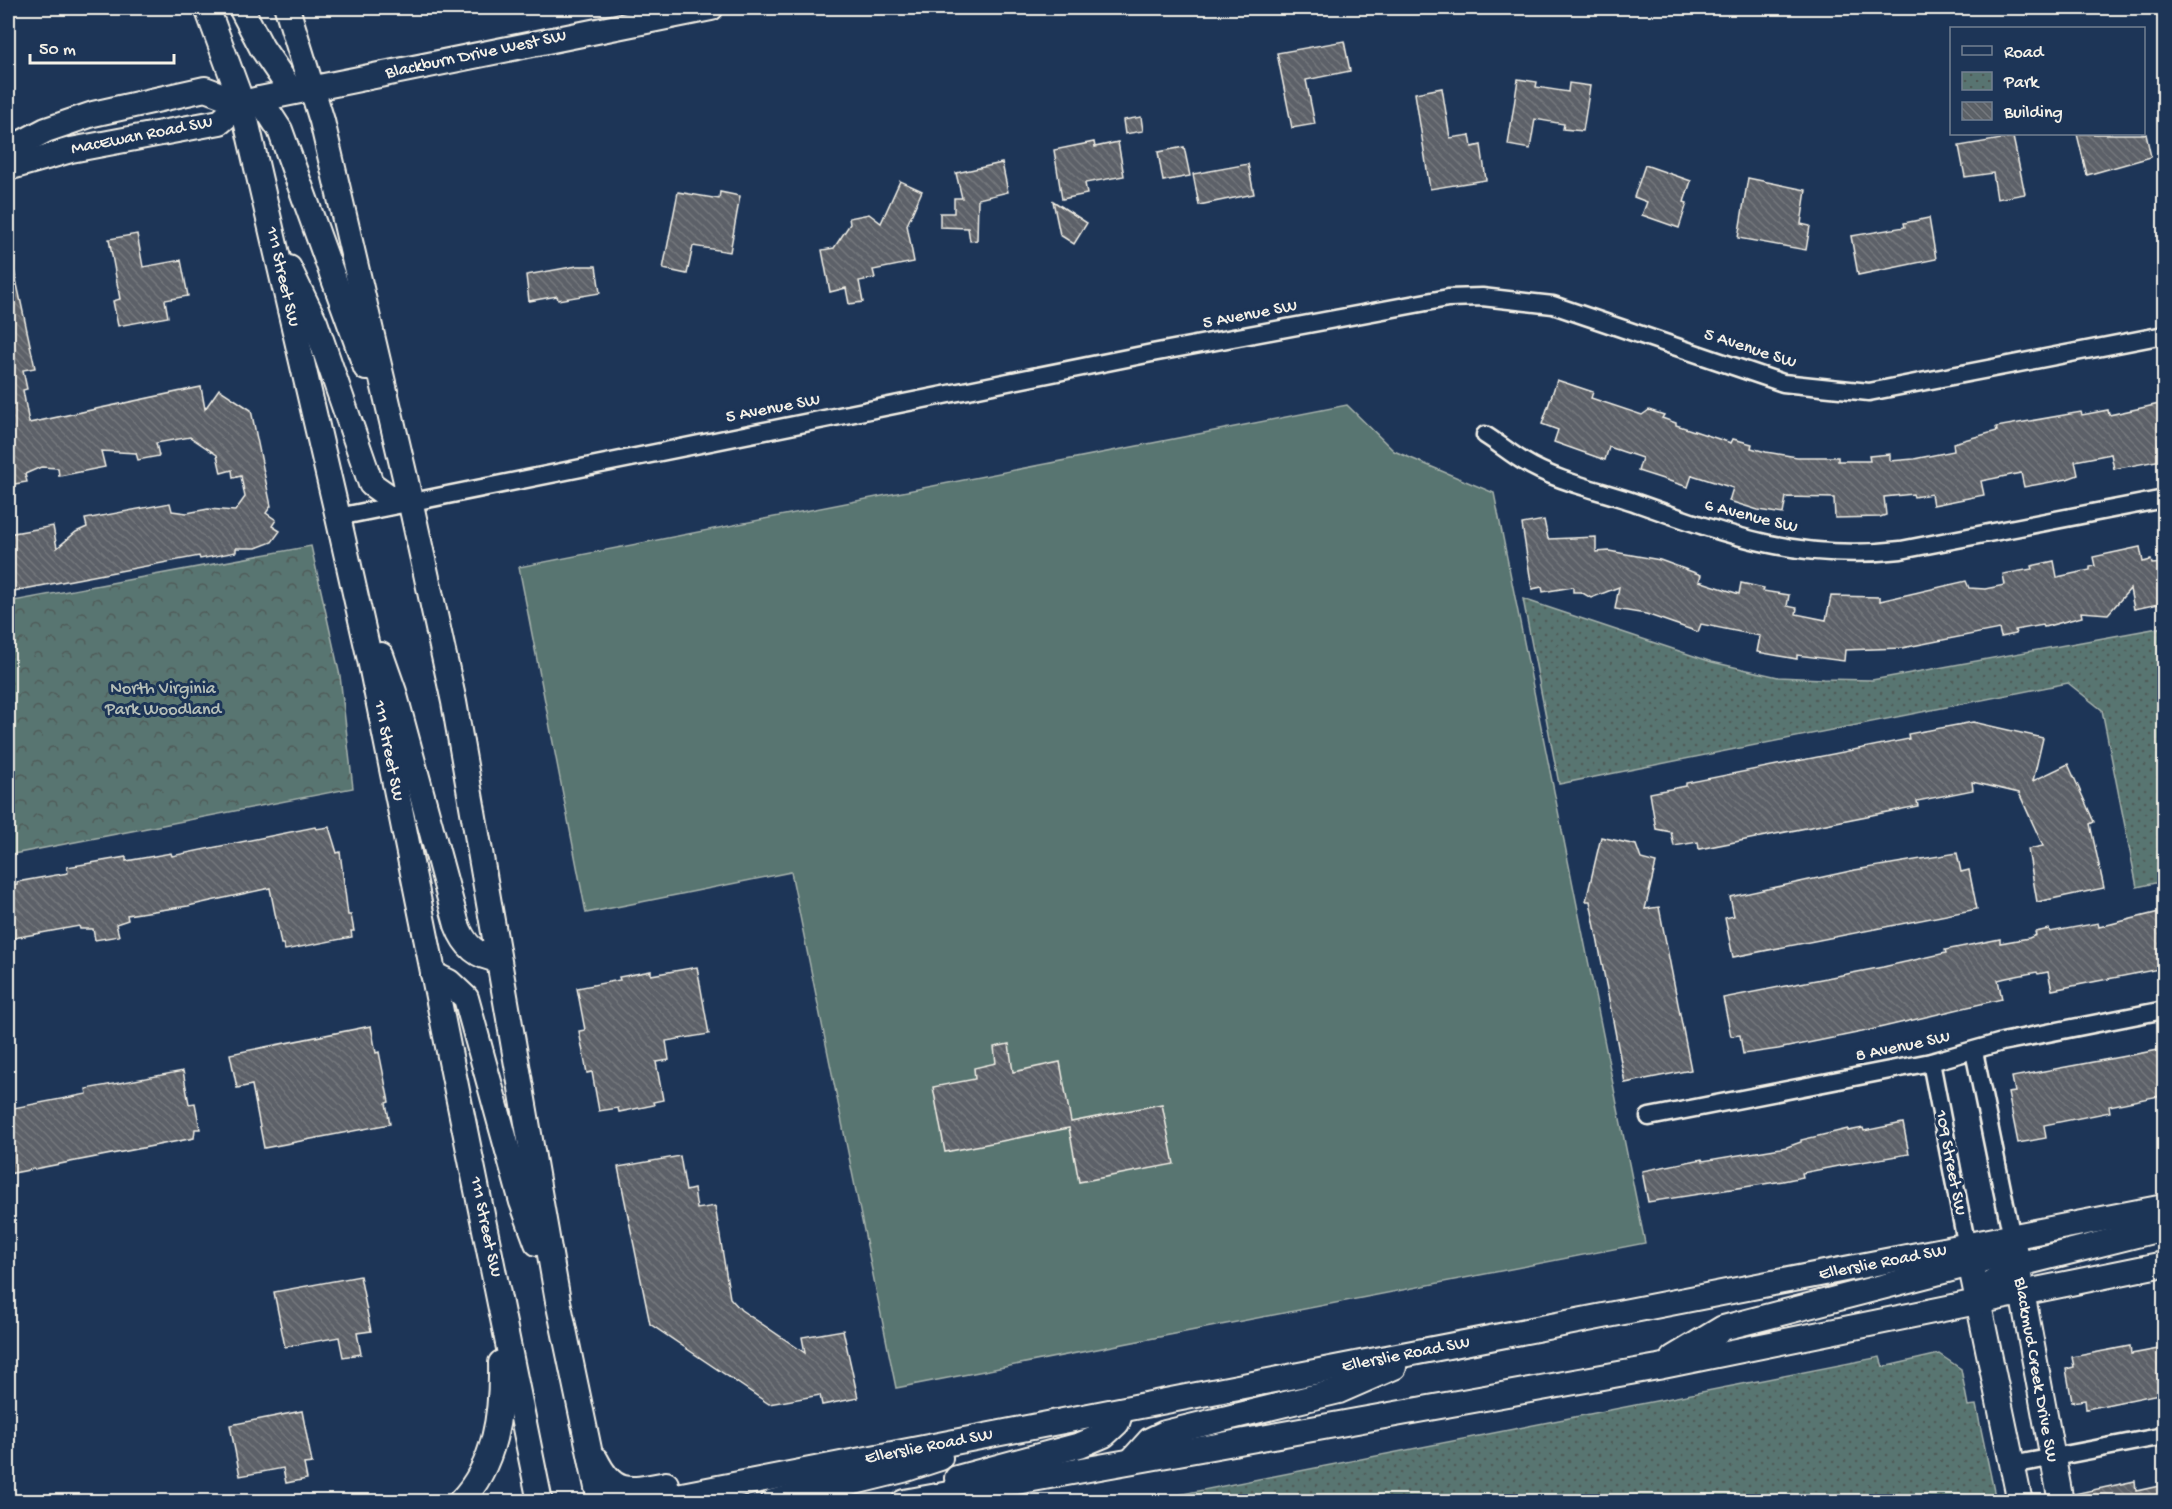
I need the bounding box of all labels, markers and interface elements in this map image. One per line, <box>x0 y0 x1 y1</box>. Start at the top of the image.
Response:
street label: Blackburn Drive West SW <box>383 26 568 85</box>
scale bar <box>30 27 174 65</box>
legend <box>1950 27 2145 135</box>
text: 50 m <box>39 40 76 61</box>
text: Road <box>2004 43 2045 64</box>
text: Park <box>2003 73 2040 94</box>
text: Building <box>2003 103 2063 124</box>
street label: MacEwan Road SW <box>69 112 215 160</box>
street label: 111 Street SW <box>260 224 304 329</box>
street label: 5 Avenue SW <box>1201 296 1299 334</box>
street label: 5 Avenue SW <box>1701 324 1799 374</box>
street label: 5 Avenue SW <box>724 390 822 428</box>
street label: 6 Avenue SW <box>1702 495 1800 539</box>
park label: North Virginia Park Woodland <box>104 679 223 721</box>
street label: 111 Street SW <box>368 698 408 803</box>
street label: 8 Avenue SW <box>1854 1027 1952 1067</box>
street label: 109 Street SW <box>1929 1108 1970 1217</box>
street label: 111 Street SW <box>464 1174 506 1279</box>
street label: Ellerslie Road SW <box>1817 1240 1949 1286</box>
street label: Blackmud Creek Drive SW <box>2008 1275 2062 1464</box>
street label: Ellerslie Road SW <box>1340 1332 1472 1378</box>
street label: Ellerslie Road SW <box>863 1424 995 1470</box>

